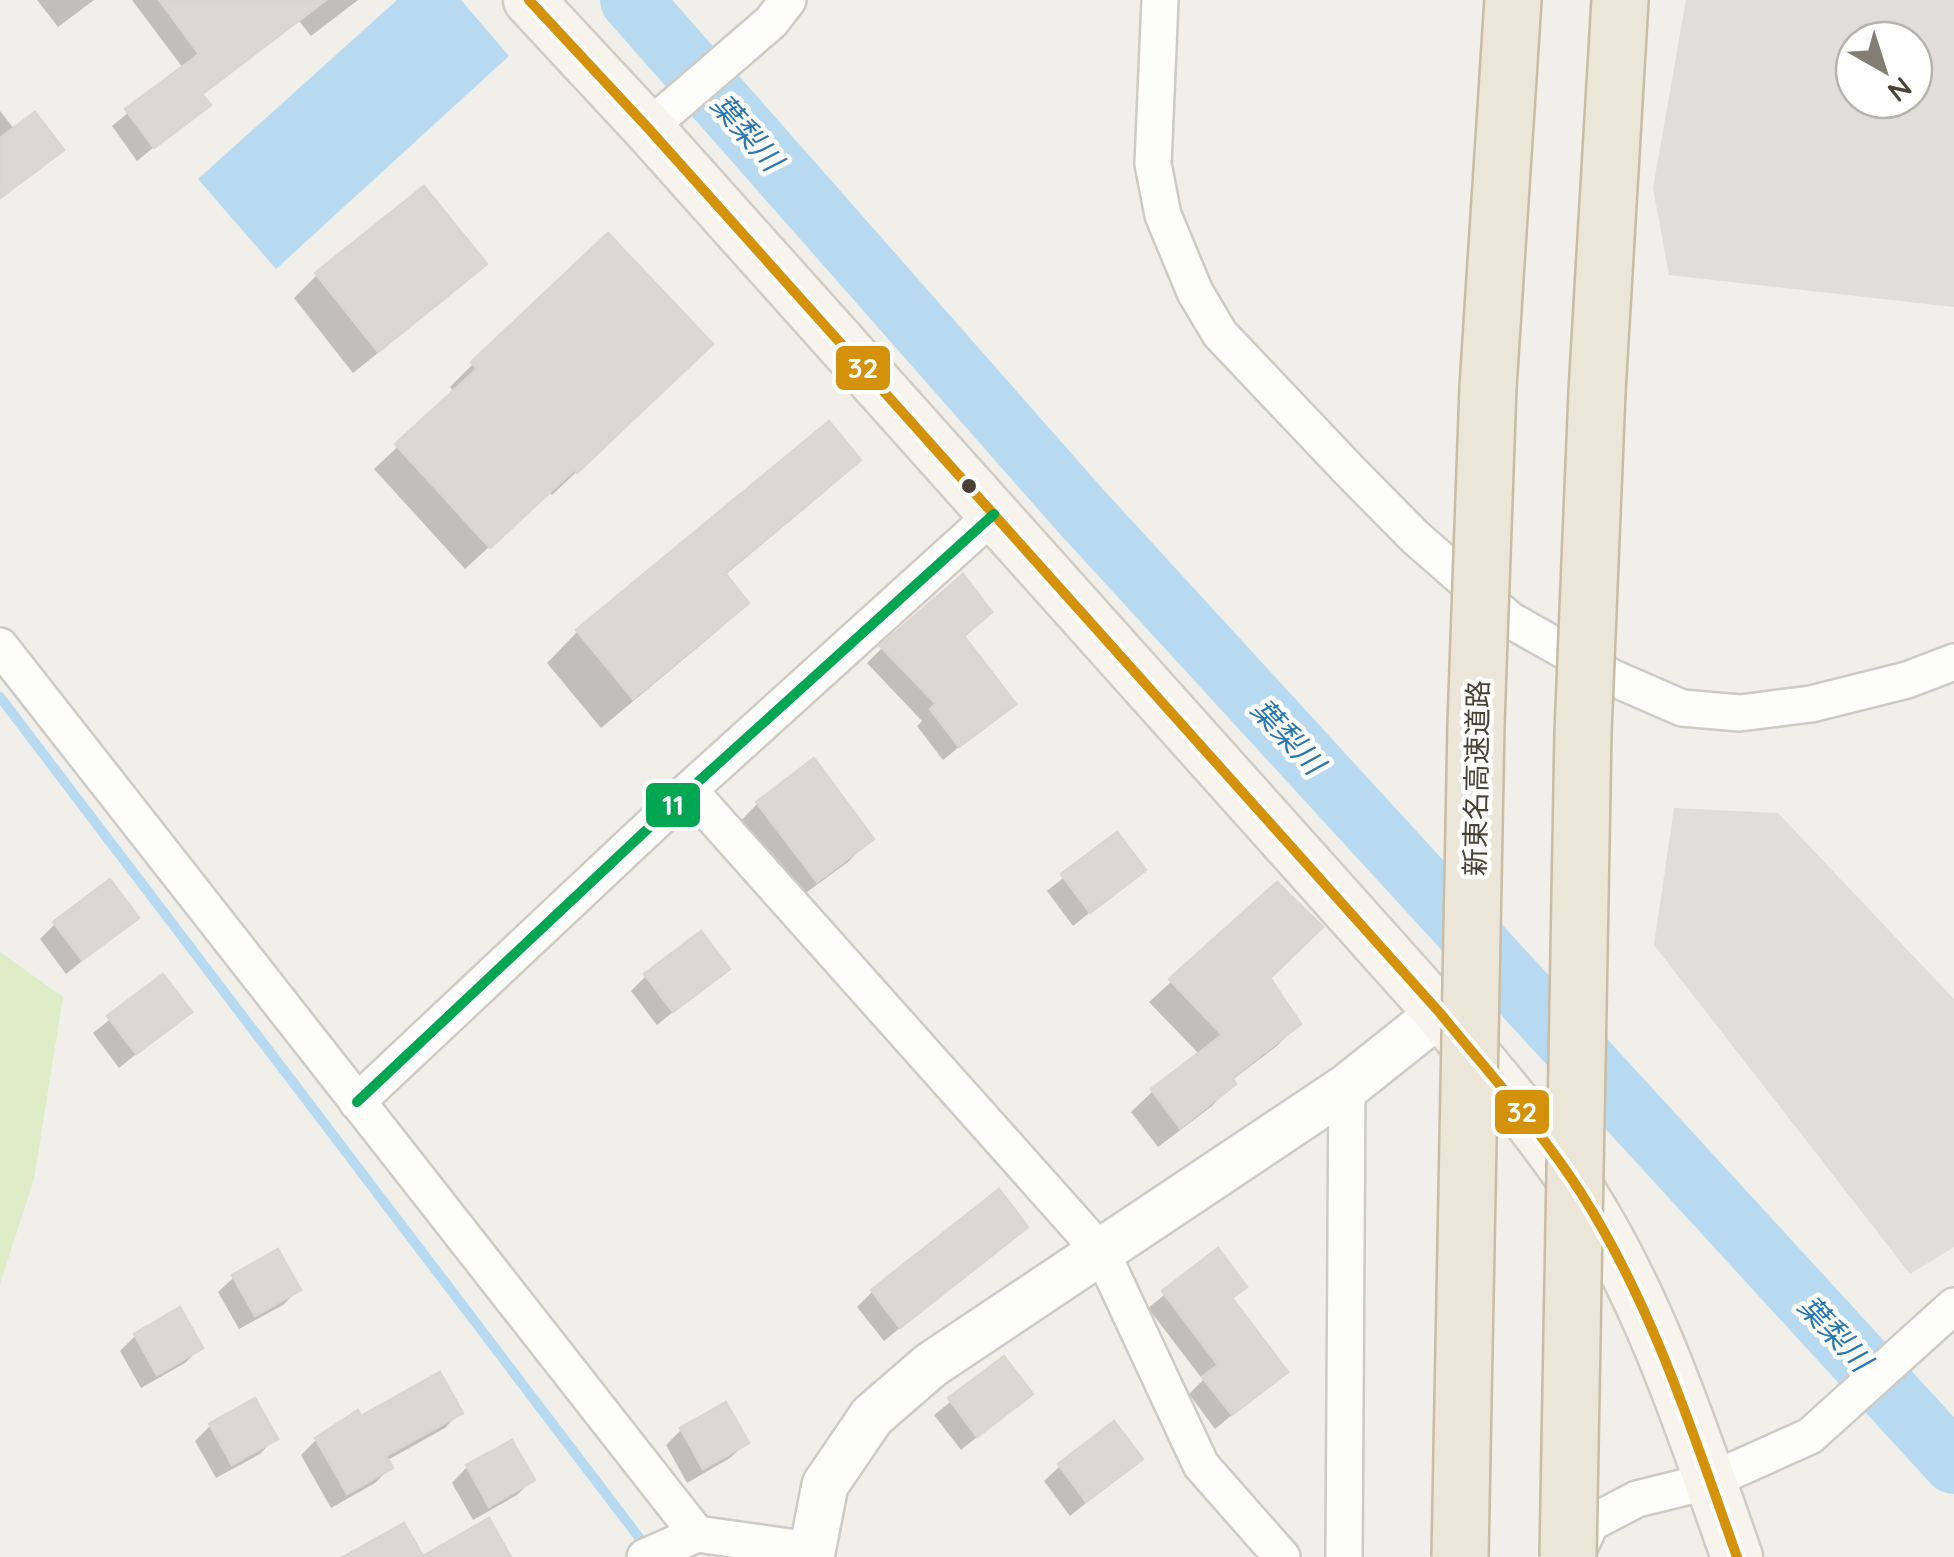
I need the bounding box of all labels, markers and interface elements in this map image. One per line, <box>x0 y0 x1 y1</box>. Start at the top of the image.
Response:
north arrow <box>1834 20 1934 120</box>
text: N <box>1881 70 1919 110</box>
water label: 葉梨川 <box>703 86 793 181</box>
line badge: 32 <box>834 344 892 392</box>
text: 32 <box>848 350 878 385</box>
unlabelled marker <box>959 476 979 496</box>
street label: 新東名高速道路 <box>1457 680 1495 876</box>
water label: 葉梨川 <box>1243 690 1335 784</box>
line badge: 11 <box>644 781 702 829</box>
text: 11 <box>662 787 684 822</box>
line badge: 32 <box>1493 1088 1551 1136</box>
text: 32 <box>1507 1094 1537 1129</box>
water label: 葉梨川 <box>1790 1287 1882 1381</box>

